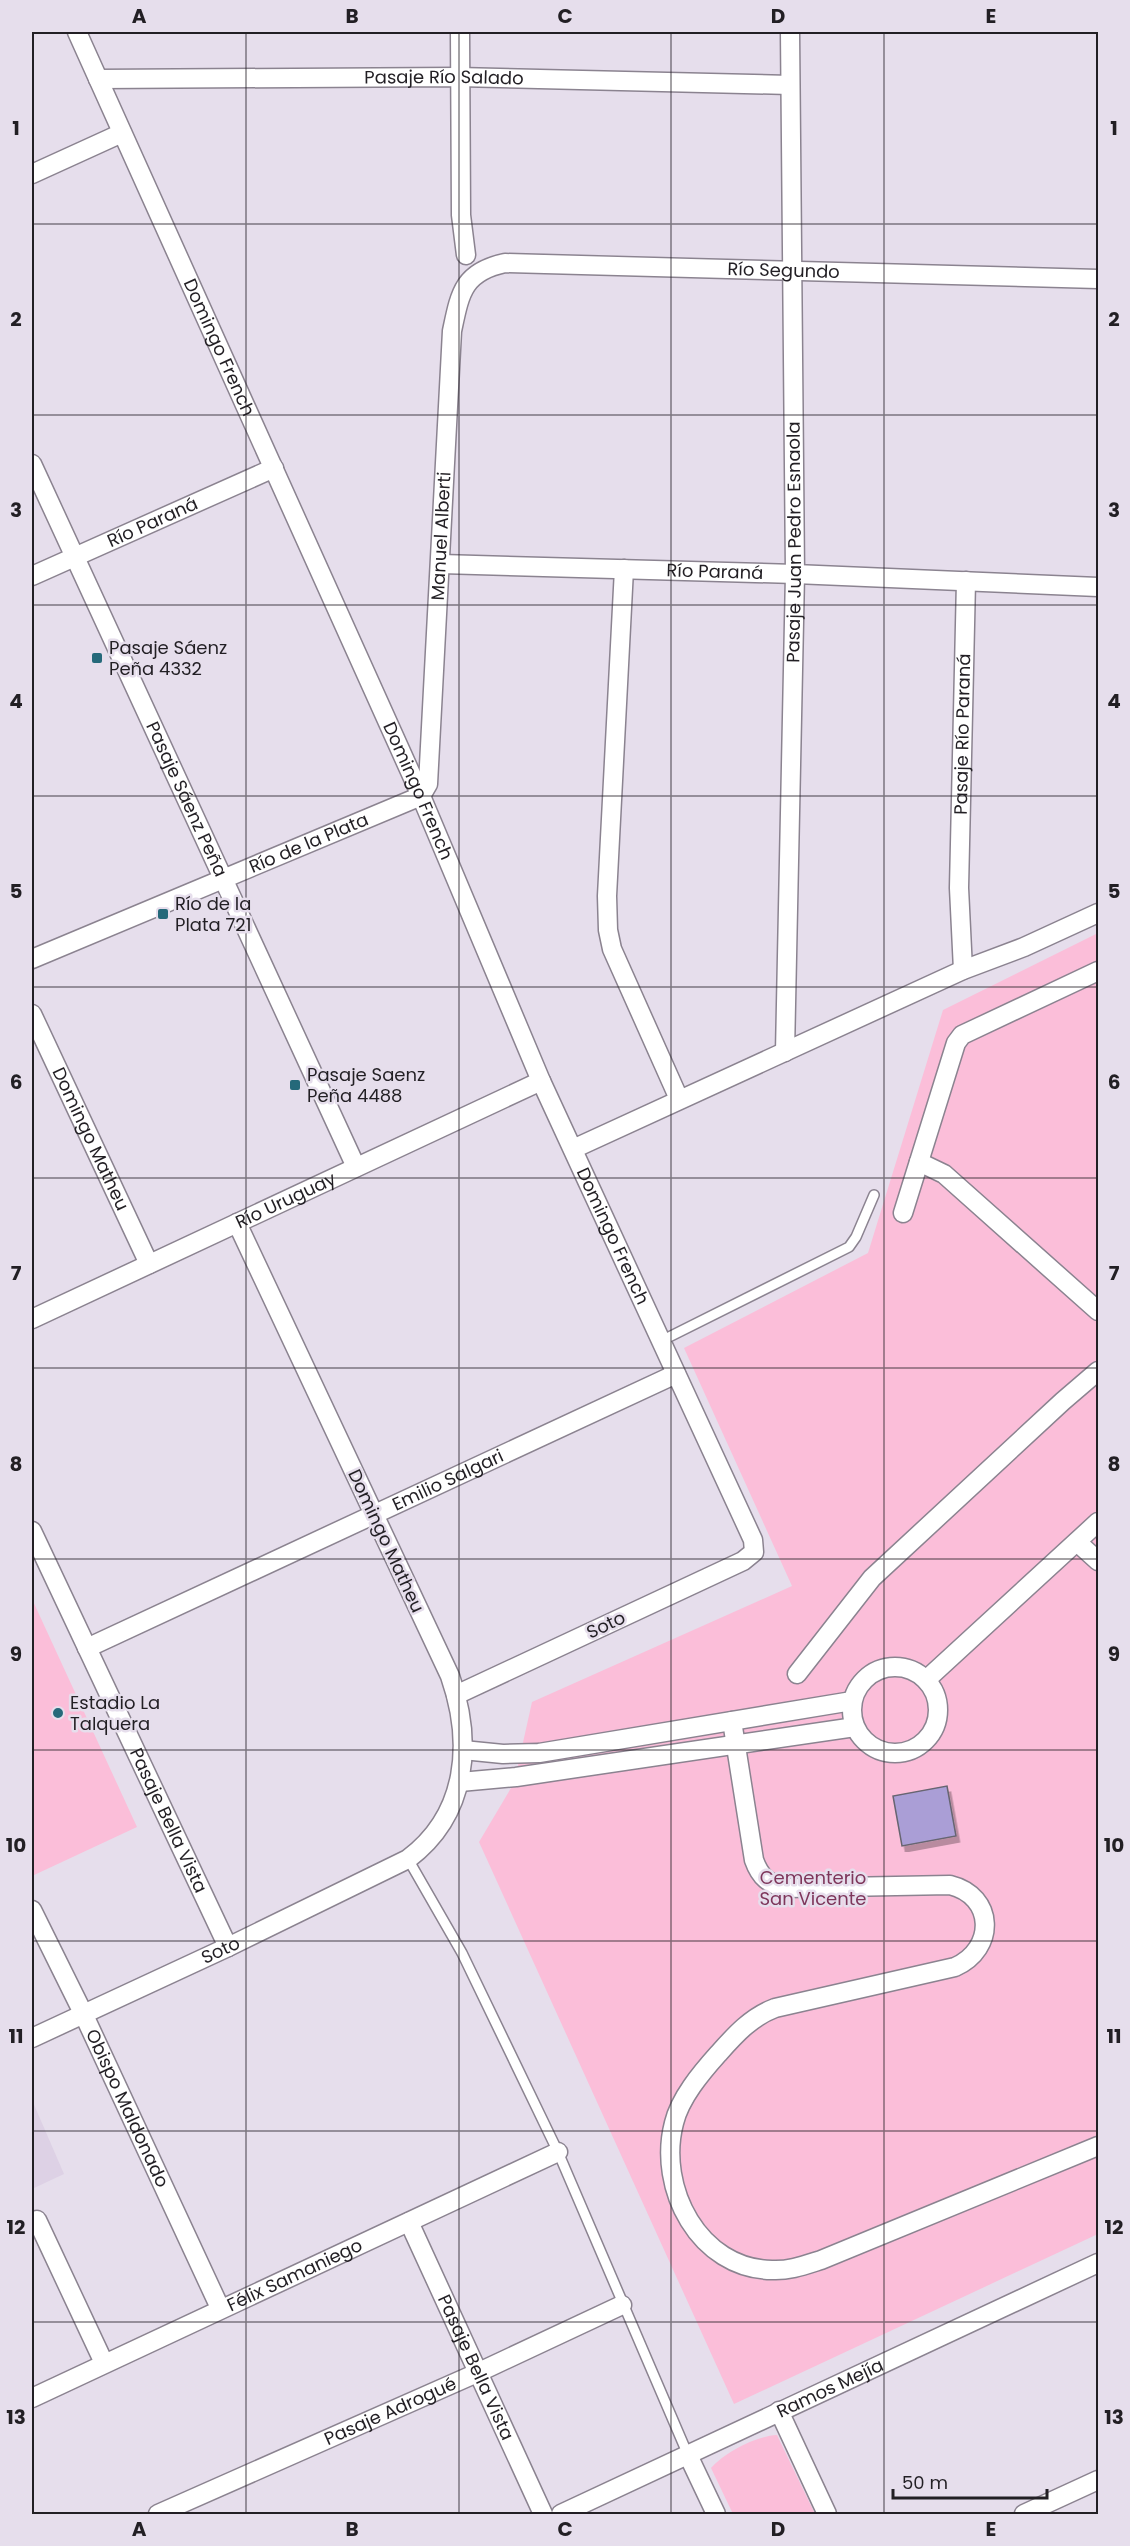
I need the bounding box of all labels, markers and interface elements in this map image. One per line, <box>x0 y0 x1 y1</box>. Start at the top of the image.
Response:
text: A <box>132 2 147 30</box>
text: B <box>345 2 359 30</box>
text: C <box>557 2 573 30</box>
text: D <box>771 2 785 30</box>
text: E <box>986 2 996 30</box>
street label: Pasaje Río Salado <box>364 64 524 91</box>
text: 1 <box>12 114 20 142</box>
text: 1 <box>1110 114 1118 142</box>
street label: Río Segundo <box>727 256 840 284</box>
street label: Domingo French <box>178 275 261 420</box>
text: 2 <box>10 305 22 333</box>
text: 2 <box>1108 305 1120 333</box>
street label: Pasaje Juan Pedro Esnaola <box>780 421 807 663</box>
street label: Manuel Alberti <box>425 471 457 601</box>
street label: Río Paraná <box>103 491 202 553</box>
text: 3 <box>10 496 22 524</box>
text: 3 <box>1108 496 1120 524</box>
street label: Río Paraná <box>666 557 764 585</box>
place label: Pasaje Sáenz Peña 4332 <box>109 635 227 681</box>
marker: Pasaje Sáenz Peña 4332 <box>90 651 104 665</box>
street label: Pasaje Río Paraná <box>948 653 976 815</box>
text: 4 <box>9 687 23 715</box>
text: 4 <box>1107 687 1121 715</box>
street label: Pasaje Sáenz Peña <box>140 717 234 881</box>
street label: Domingo French <box>377 718 459 864</box>
street label: Río de la Plata <box>245 807 372 879</box>
text: 5 <box>10 877 23 905</box>
text: 5 <box>1108 877 1121 905</box>
place label: Río de la Plata 721 <box>175 891 251 937</box>
marker: Río de la Plata 721 <box>156 907 170 921</box>
place label: Pasaje Saenz Peña 4488 <box>307 1062 425 1108</box>
street label: Domingo Matheu <box>47 1063 135 1215</box>
text: 6 <box>10 1068 22 1096</box>
text: 6 <box>1108 1068 1120 1096</box>
marker: Pasaje Saenz Peña 4488 <box>288 1078 302 1092</box>
street label: Domingo French <box>571 1163 656 1308</box>
street label: Río Uruguay <box>231 1166 340 1234</box>
text: 7 <box>11 1259 22 1287</box>
text: 7 <box>1109 1259 1120 1287</box>
street label: Emilio Salgari <box>388 1443 507 1516</box>
text: 8 <box>10 1450 22 1478</box>
text: 8 <box>1108 1450 1120 1478</box>
street label: Domingo Matheu <box>342 1465 431 1617</box>
street label: Soto <box>582 1605 629 1644</box>
text: 9 <box>10 1640 22 1668</box>
text: 9 <box>1108 1640 1120 1668</box>
place label: Estadio La Talquera <box>70 1690 160 1736</box>
marker: Estadio La Talquera <box>51 1706 65 1720</box>
street label: Pasaje Bella Vista <box>124 1744 214 1897</box>
text: 10 <box>6 1831 26 1859</box>
text: 10 <box>1104 1831 1124 1859</box>
park label: Cementerio San Vicente <box>760 1865 866 1911</box>
street label: Soto <box>197 1930 244 1970</box>
text: 11 <box>8 2022 24 2050</box>
text: 11 <box>1106 2022 1122 2050</box>
street label: Obispo Maldonado <box>80 2025 175 2191</box>
text: 12 <box>7 2213 25 2241</box>
text: 12 <box>1105 2213 1123 2241</box>
street label: Félix Samaniego <box>223 2232 366 2317</box>
street label: Pasaje Bella Vista <box>432 2290 520 2444</box>
street label: Ramos Mejía <box>772 2352 887 2423</box>
street label: Pasaje Adrogué <box>320 2371 460 2451</box>
text: 13 <box>6 2403 26 2431</box>
text: 13 <box>1104 2403 1124 2431</box>
scale bar <box>893 2462 1048 2500</box>
text: 50 m <box>902 2470 948 2495</box>
text: A <box>132 2515 147 2543</box>
text: B <box>345 2515 359 2543</box>
text: C <box>557 2515 573 2543</box>
text: D <box>771 2515 785 2543</box>
text: E <box>986 2515 996 2543</box>

